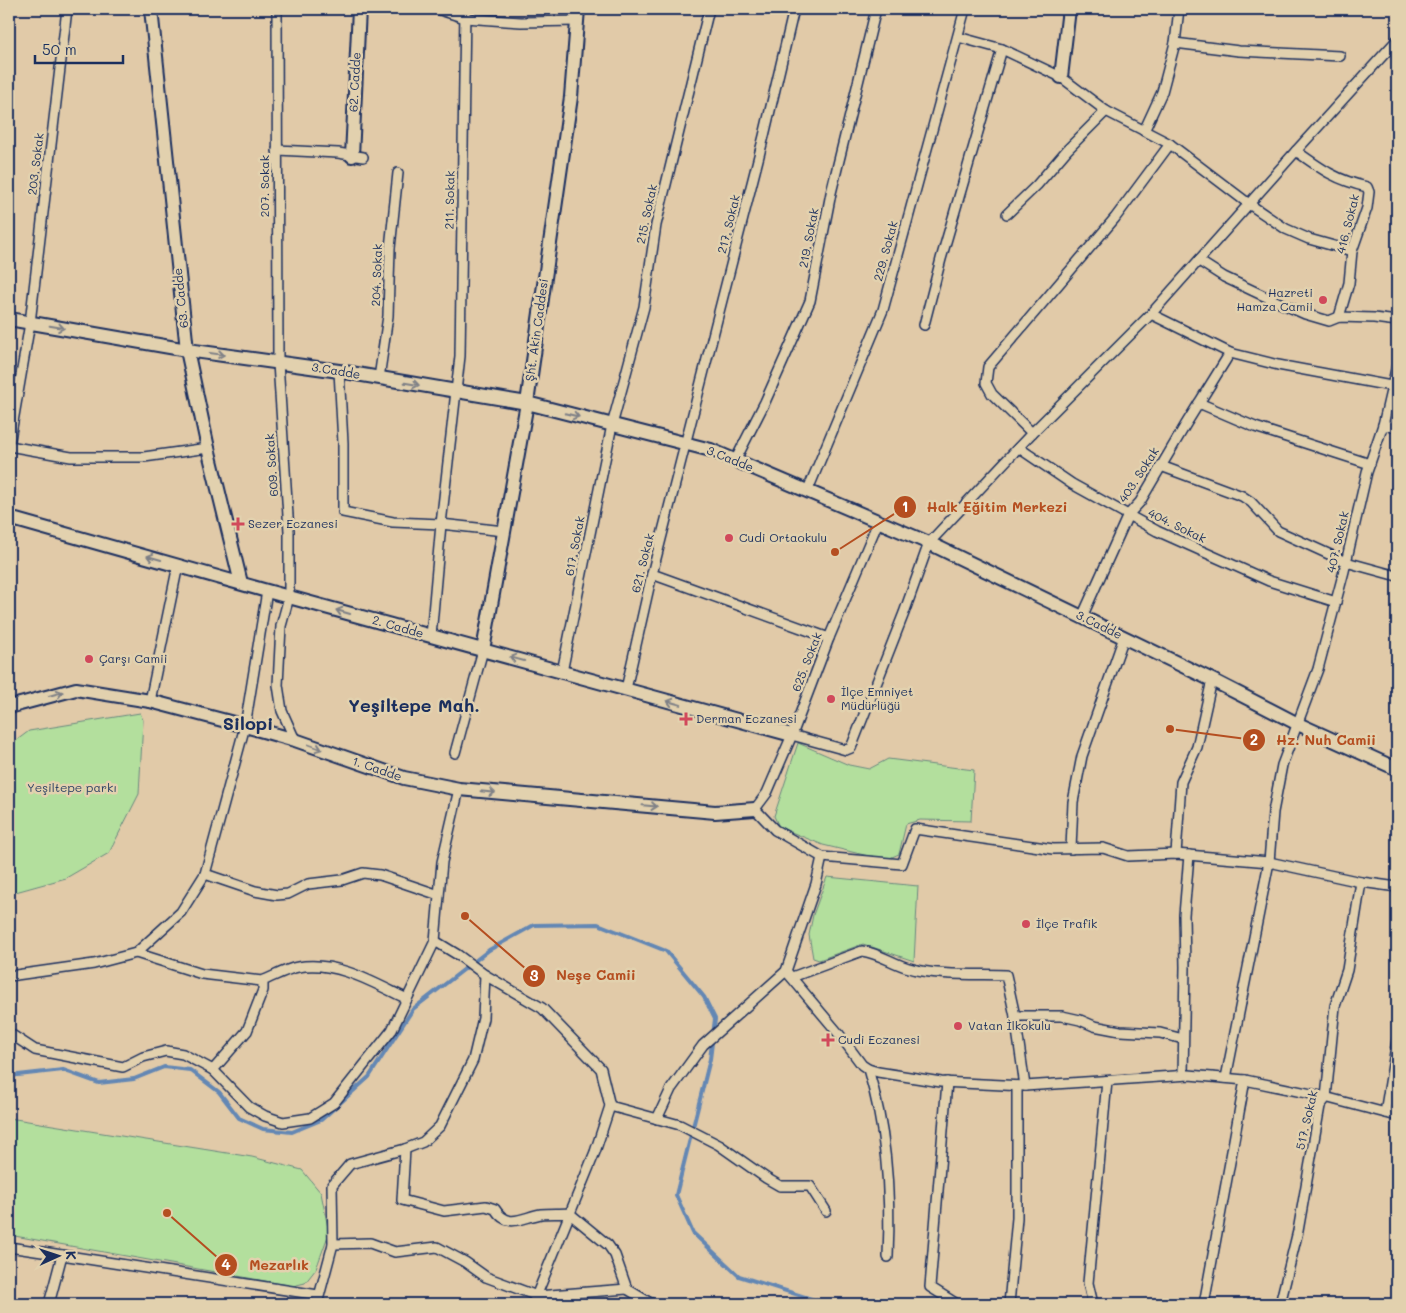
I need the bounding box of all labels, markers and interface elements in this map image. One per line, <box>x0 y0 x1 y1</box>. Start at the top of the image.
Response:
scale bar <box>35 32 122 64</box>
text: 50 m <box>42 39 77 59</box>
street label: 62. Cadde <box>344 52 364 112</box>
street label: 203. Sokak <box>23 132 47 196</box>
street label: 207. Sokak <box>256 155 272 217</box>
street label: 211. Sokak <box>440 170 458 230</box>
street label: 215. Sokak <box>632 183 660 245</box>
street label: 416. Sokak <box>1332 192 1362 255</box>
street label: 217. Sokak <box>713 193 743 255</box>
street label: 219. Sokak <box>794 207 822 269</box>
street label: 229. Sokak <box>869 219 901 283</box>
street label: 204. Sokak <box>367 243 385 307</box>
street label: 63. Cadde <box>169 267 191 329</box>
street label: Şht. Akin Caddesi <box>521 278 551 382</box>
place label: Hazreti Hamza Camii <box>1236 284 1313 314</box>
marker: Hazreti Hamza Camii <box>1317 294 1329 306</box>
one-way arrow <box>48 323 64 333</box>
one-way arrow <box>209 349 225 359</box>
street label: 3.Cadde <box>311 358 362 382</box>
one-way arrow <box>404 379 420 389</box>
one-way arrow <box>563 411 579 420</box>
street label: 609. Sokak <box>261 433 281 497</box>
street label: 3.Cadde <box>705 441 756 475</box>
street label: 403. Sokak <box>1114 444 1162 505</box>
callout: Halk Eğitim Merkezi <box>892 492 1078 521</box>
text: 1 <box>902 496 908 516</box>
text: Halk Eğitim Merkezi <box>927 497 1067 516</box>
street label: 404. Sokak <box>1146 504 1209 546</box>
street label: 407. Sokak <box>1322 509 1352 574</box>
street label: 617. Sokak <box>560 514 588 577</box>
place label: Sezer Eczanesi <box>248 515 338 531</box>
marker: Sezer Eczanesi <box>232 518 244 530</box>
place label: Cudi Ortaokulu <box>739 529 827 545</box>
street label: 621. Sokak <box>627 531 657 594</box>
marker: Cudi Ortaokulu <box>723 532 735 544</box>
one-way arrow <box>146 553 162 562</box>
street label: 3.Cadde <box>1074 606 1125 642</box>
one-way arrow <box>336 607 352 616</box>
street label: 2. Cadde <box>371 611 426 641</box>
street label: 625. Sokak <box>787 630 825 694</box>
place label: Çarşı Camii <box>99 650 167 666</box>
marker: Çarşı Camii <box>83 653 95 665</box>
one-way arrow <box>510 654 526 664</box>
place label: İlçe Emniyet Müdürlüğü <box>841 683 913 713</box>
one-way arrow <box>47 689 63 699</box>
district label: Yeşiltepe Mah. <box>348 693 480 717</box>
marker: İlçe Emniyet Müdürlüğü <box>825 693 837 705</box>
one-way arrow <box>666 697 682 707</box>
place label: Derman Eczanesi <box>696 710 797 726</box>
district label: Silopi <box>223 711 273 735</box>
marker: Derman Eczanesi <box>680 713 692 725</box>
callout: Hz. Nuh Camii <box>1241 726 1386 755</box>
text: 2 <box>1250 729 1258 749</box>
text: Hz. Nuh Camii <box>1276 730 1376 749</box>
one-way arrow <box>307 743 322 752</box>
street label: 1. Cadde <box>350 752 404 784</box>
park label: Yeşiltepe parkı <box>27 779 117 795</box>
one-way arrow <box>480 787 496 797</box>
one-way arrow <box>642 802 658 811</box>
place label: İlçe Trafik <box>1036 915 1098 931</box>
marker: İlçe Trafik <box>1020 918 1032 930</box>
callout: Neşe Camii <box>521 961 646 990</box>
text: 3 <box>529 965 539 985</box>
text: Neşe Camii <box>556 965 636 985</box>
place label: Vatan İlkokulu <box>968 1017 1051 1033</box>
marker: Vatan İlkokulu <box>952 1020 964 1032</box>
place label: Cudi Eczanesi <box>838 1031 920 1047</box>
marker: Cudi Eczanesi <box>822 1034 834 1046</box>
street label: 517. Sokak <box>1291 1088 1321 1151</box>
north arrow <box>32 1230 82 1280</box>
text: K <box>62 1250 81 1260</box>
callout: Mezarlık <box>214 1250 318 1279</box>
text: 4 <box>221 1254 231 1274</box>
text: Mezarlık <box>249 1255 309 1274</box>

